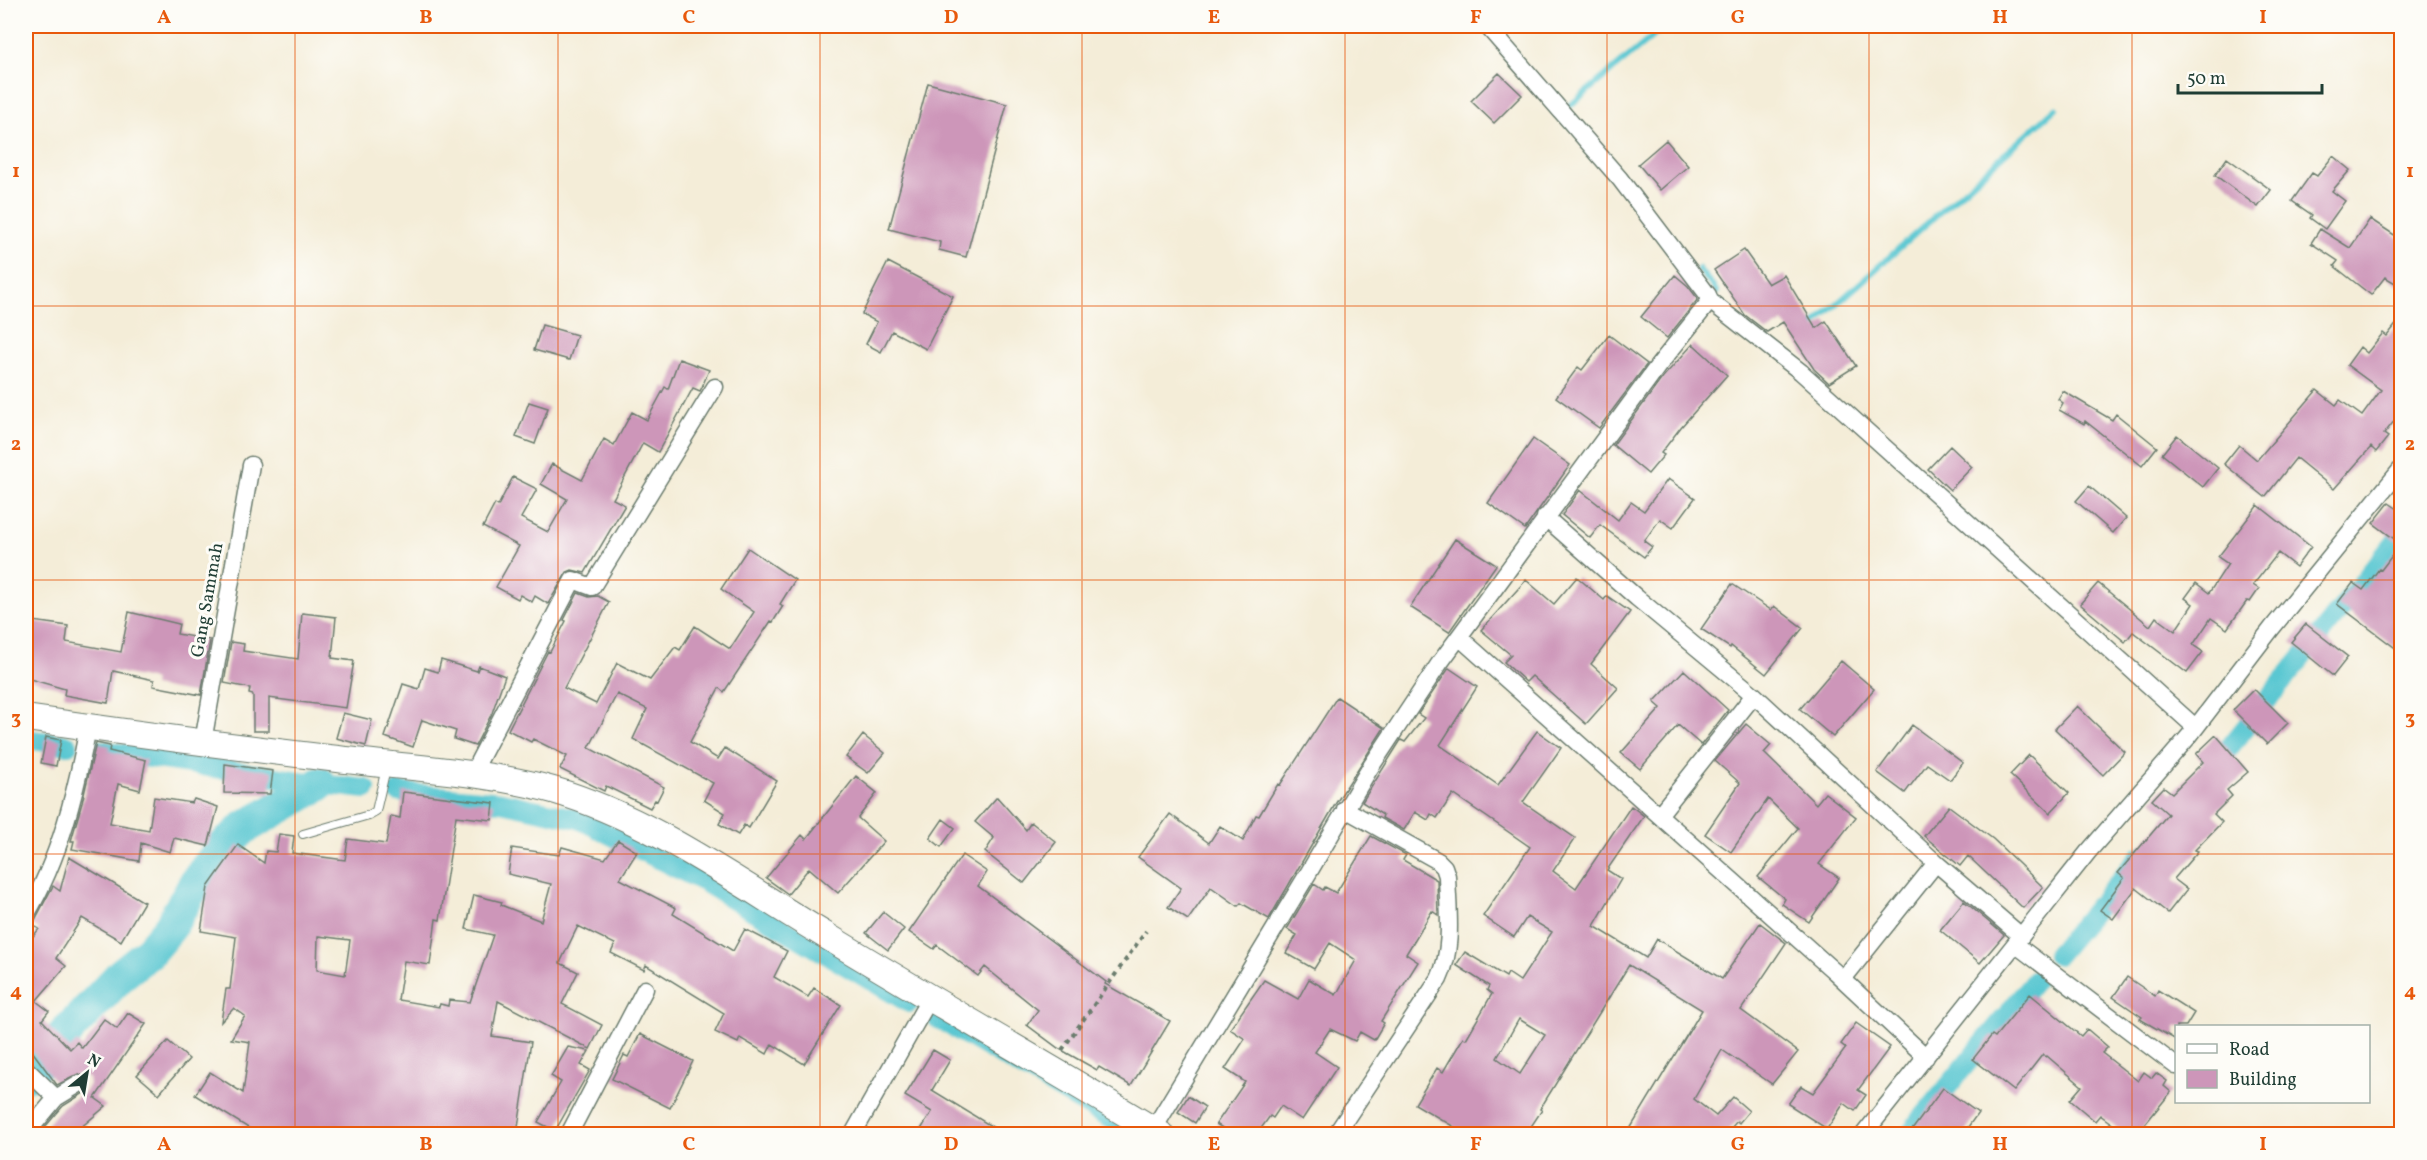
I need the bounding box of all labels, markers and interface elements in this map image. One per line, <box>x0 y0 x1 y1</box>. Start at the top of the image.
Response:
text: A <box>157 4 171 32</box>
text: B <box>419 4 433 32</box>
text: C <box>683 4 696 32</box>
text: D <box>944 4 958 32</box>
text: E <box>1208 4 1220 32</box>
text: F <box>1470 4 1482 32</box>
text: G <box>1731 4 1745 32</box>
text: H <box>1992 4 2008 32</box>
text: I <box>2259 4 2267 32</box>
scale bar <box>2178 57 2322 95</box>
text: 50 m <box>2187 67 2226 92</box>
text: 1 <box>12 158 20 186</box>
text: 1 <box>2406 158 2414 186</box>
text: 2 <box>11 431 21 459</box>
text: 2 <box>2405 431 2415 459</box>
street label: Gang Sammah <box>186 540 230 659</box>
text: 3 <box>11 705 21 733</box>
text: 3 <box>2405 705 2415 733</box>
text: 4 <box>10 978 22 1006</box>
text: 4 <box>2404 978 2416 1006</box>
legend <box>2175 1025 2370 1103</box>
text: Road <box>2229 1038 2270 1063</box>
north arrow <box>57 1043 117 1103</box>
text: N <box>83 1049 104 1074</box>
text: Building <box>2229 1068 2297 1093</box>
text: A <box>157 1131 171 1159</box>
text: B <box>419 1131 433 1159</box>
text: C <box>683 1131 696 1159</box>
text: D <box>944 1131 958 1159</box>
text: E <box>1208 1131 1220 1159</box>
text: F <box>1470 1131 1482 1159</box>
text: G <box>1731 1131 1745 1159</box>
text: H <box>1992 1131 2008 1159</box>
text: I <box>2259 1131 2267 1159</box>

